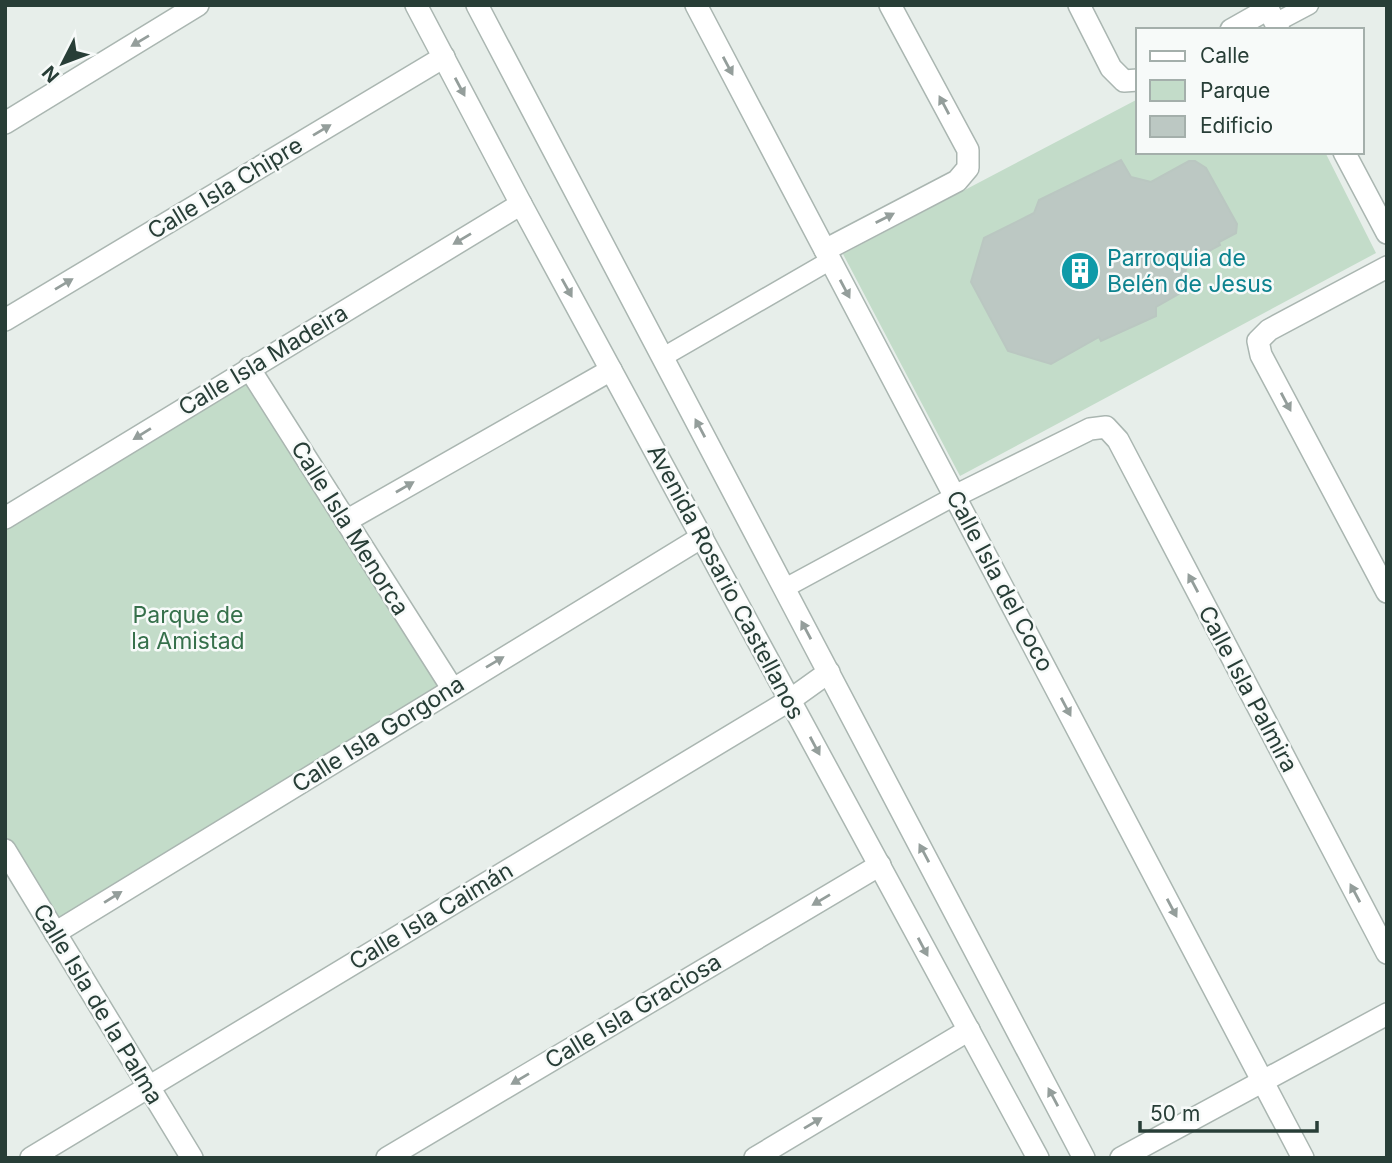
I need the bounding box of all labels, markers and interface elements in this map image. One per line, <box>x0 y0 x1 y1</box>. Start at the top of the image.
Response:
north arrow <box>28 28 98 98</box>
legend <box>1136 28 1364 154</box>
one-way arrow <box>130 34 149 47</box>
text: Calle <box>1200 43 1250 68</box>
one-way arrow <box>722 56 734 75</box>
text: N <box>37 61 64 87</box>
one-way arrow <box>453 78 465 98</box>
text: Parque <box>1200 78 1270 103</box>
one-way arrow <box>938 96 950 115</box>
text: Edificio <box>1200 113 1273 138</box>
one-way arrow <box>313 124 332 136</box>
street label: Calle Isla Chipre <box>142 131 308 245</box>
one-way arrow <box>876 213 896 225</box>
one-way arrow <box>453 233 472 245</box>
place label: Parroquia de Belén de Jesus <box>1107 244 1273 298</box>
building icon: Parroquia de Belén de Jesus <box>1059 250 1101 292</box>
one-way arrow <box>54 278 73 291</box>
one-way arrow <box>561 278 573 298</box>
one-way arrow <box>839 279 851 299</box>
street label: Calle Isla Madeira <box>173 298 353 422</box>
one-way arrow <box>1280 393 1292 412</box>
one-way arrow <box>695 418 707 438</box>
one-way arrow <box>133 427 152 440</box>
street label: Calle Isla Menorca <box>285 436 415 620</box>
street label: Avenida Rosario Castellanos <box>642 440 810 724</box>
one-way arrow <box>395 481 415 493</box>
street label: Calle Isla del Coco <box>940 486 1060 676</box>
one-way arrow <box>1187 572 1199 592</box>
park label: Parque de la Amistad <box>131 601 245 655</box>
street label: Calle Isla Palmira <box>1192 601 1304 777</box>
one-way arrow <box>801 619 813 639</box>
one-way arrow <box>485 656 504 669</box>
street label: Calle Isla Gorgona <box>287 670 469 798</box>
one-way arrow <box>1060 697 1072 716</box>
one-way arrow <box>809 737 821 756</box>
one-way arrow <box>918 843 929 863</box>
street label: Calle Isla Caimán <box>344 856 518 976</box>
one-way arrow <box>1349 883 1361 902</box>
one-way arrow <box>104 890 123 903</box>
one-way arrow <box>811 894 830 906</box>
one-way arrow <box>1166 898 1177 918</box>
street label: Calle Isla de la Palma <box>27 899 169 1109</box>
one-way arrow <box>917 937 929 957</box>
street label: Calle Isla Graciosa <box>540 947 726 1075</box>
one-way arrow <box>510 1072 529 1085</box>
one-way arrow <box>1047 1087 1058 1107</box>
scale bar <box>1140 1090 1317 1134</box>
text: 50 m <box>1150 1101 1200 1126</box>
one-way arrow <box>804 1117 823 1129</box>

